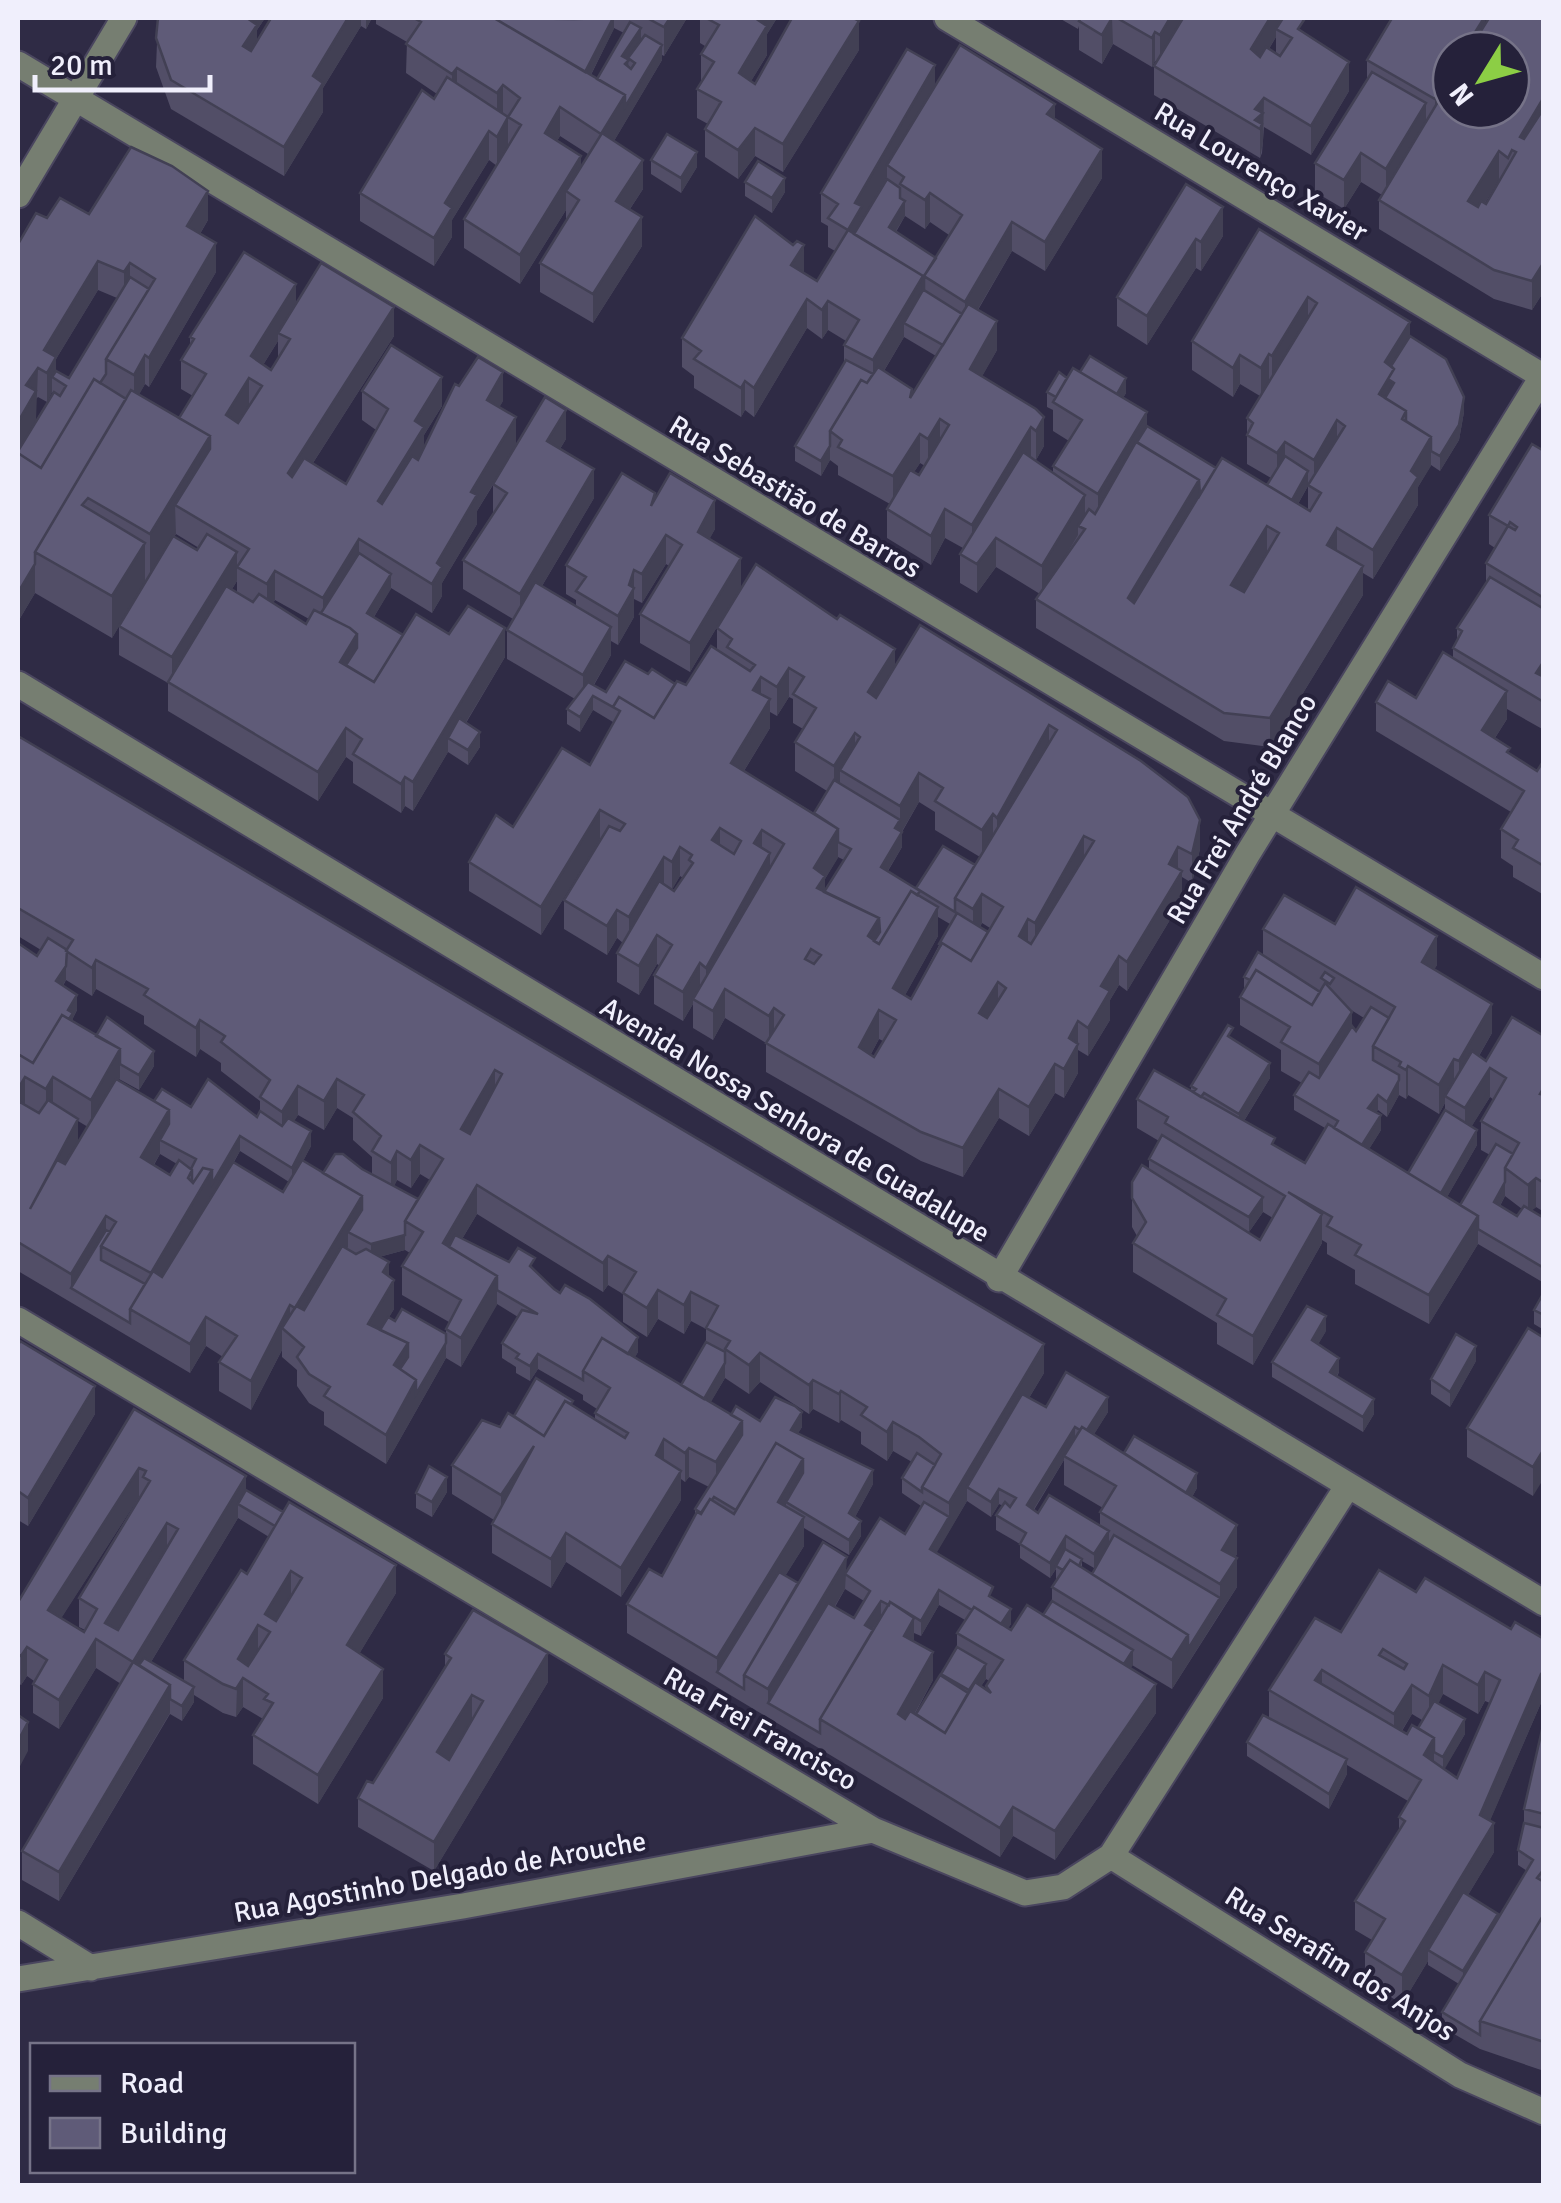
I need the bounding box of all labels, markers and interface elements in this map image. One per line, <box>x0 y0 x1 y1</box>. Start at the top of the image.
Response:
scale bar <box>35 30 210 92</box>
north arrow <box>1431 30 1531 130</box>
text: 20 m <box>50 47 113 84</box>
text: N <box>1442 76 1481 112</box>
street label: Rua Lourenço Xavier <box>1148 95 1374 249</box>
street label: Rua Sebastião de Barros <box>663 408 927 586</box>
street label: Rua Frei André Blanco <box>1160 688 1324 930</box>
street label: Avenida Nossa Senhora de Guadalupe <box>594 990 996 1250</box>
street label: Rua Frei Francisco <box>657 1660 863 1798</box>
street label: Rua Agostinho Delgado de Arouche <box>231 1824 649 1930</box>
street label: Rua Serafim dos Anjos <box>1218 1879 1462 2049</box>
legend <box>30 2043 355 2173</box>
text: Road <box>120 2065 184 2102</box>
text: Building <box>120 2115 227 2152</box>

